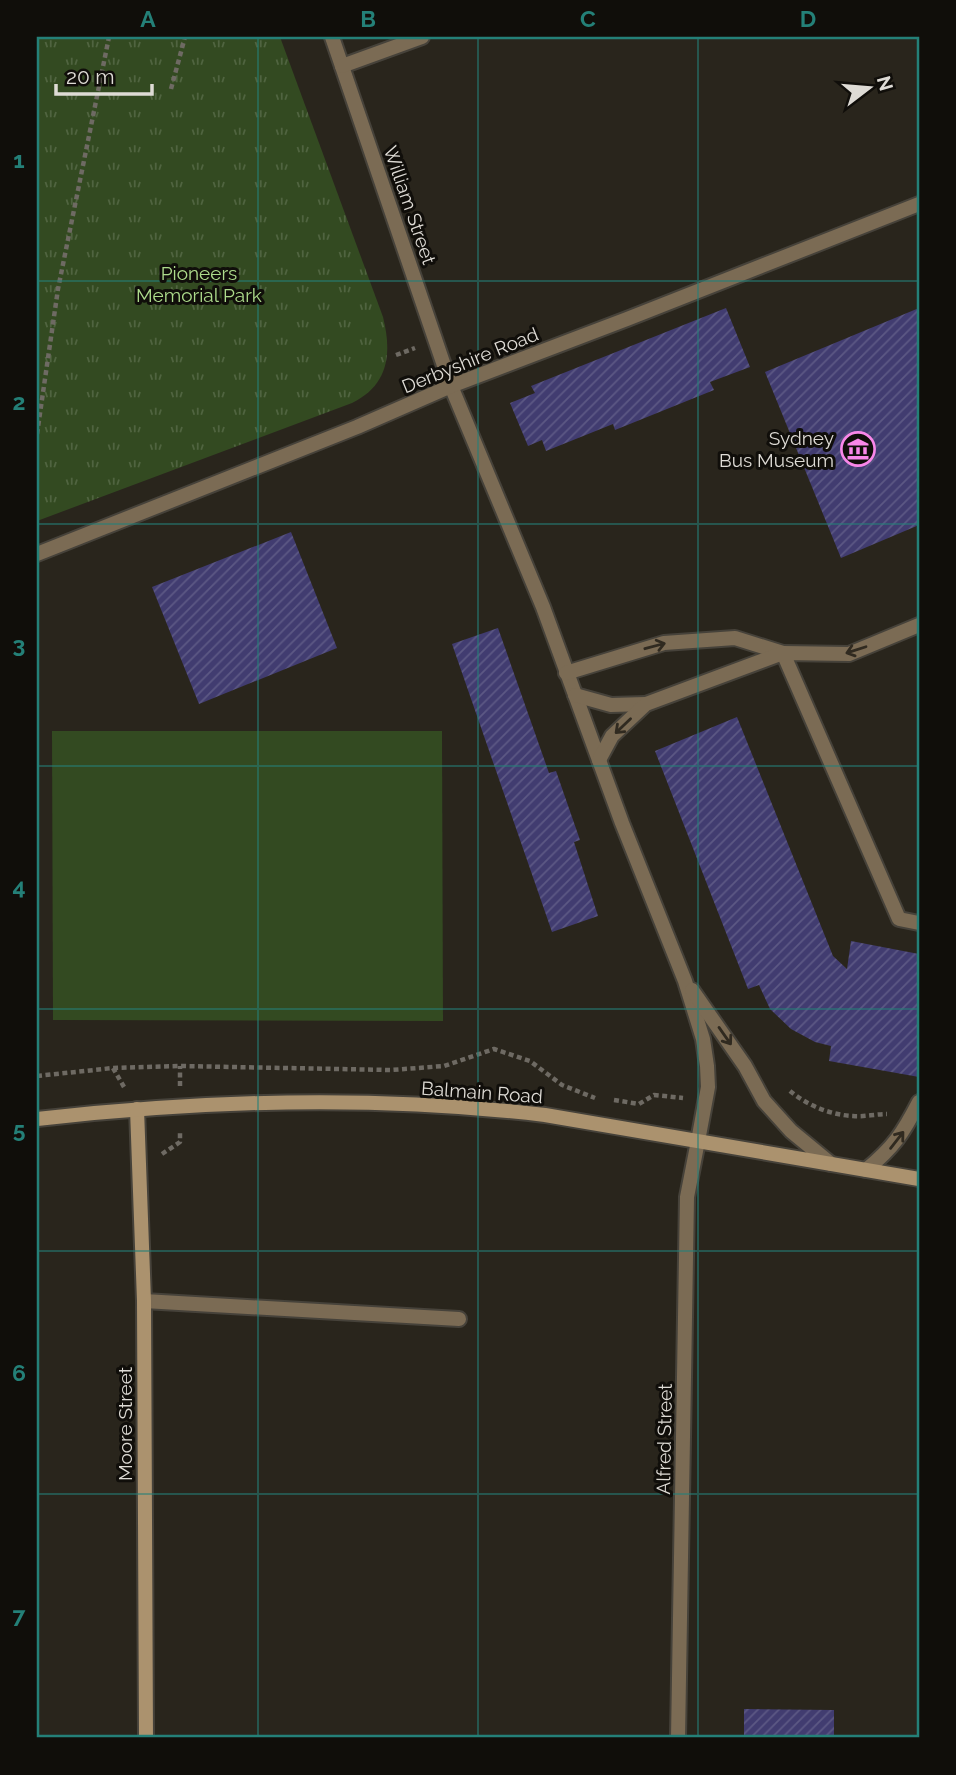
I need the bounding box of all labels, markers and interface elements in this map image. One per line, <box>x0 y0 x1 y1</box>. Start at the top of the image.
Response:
text: A <box>140 5 156 32</box>
text: B <box>360 5 376 32</box>
text: C <box>580 5 596 32</box>
text: D <box>800 5 816 32</box>
scale bar <box>56 52 152 96</box>
north arrow <box>834 52 904 122</box>
text: 20 m <box>66 64 114 89</box>
text: N <box>873 73 898 93</box>
street label: William Street <box>379 143 441 268</box>
text: 1 <box>13 146 25 173</box>
park label: Pioneers Memorial Park <box>136 262 262 306</box>
street label: Derbyshire Road <box>399 323 541 397</box>
text: 2 <box>13 388 25 415</box>
place label: Sydney Bus Museum <box>719 427 834 471</box>
museum icon: Sydney Bus Museum <box>839 430 877 468</box>
text: 3 <box>13 631 25 658</box>
one-way arrow <box>643 639 666 652</box>
one-way arrow <box>845 645 867 657</box>
one-way arrow <box>614 717 631 734</box>
text: 4 <box>12 873 26 900</box>
one-way arrow <box>718 1026 732 1045</box>
street label: Balmain Road <box>421 1077 543 1107</box>
text: 5 <box>13 1116 26 1143</box>
one-way arrow <box>890 1131 905 1149</box>
text: 6 <box>12 1359 26 1386</box>
street label: Moore Street <box>114 1366 136 1481</box>
street label: Alfred Street <box>652 1383 676 1495</box>
text: 7 <box>13 1601 26 1628</box>

